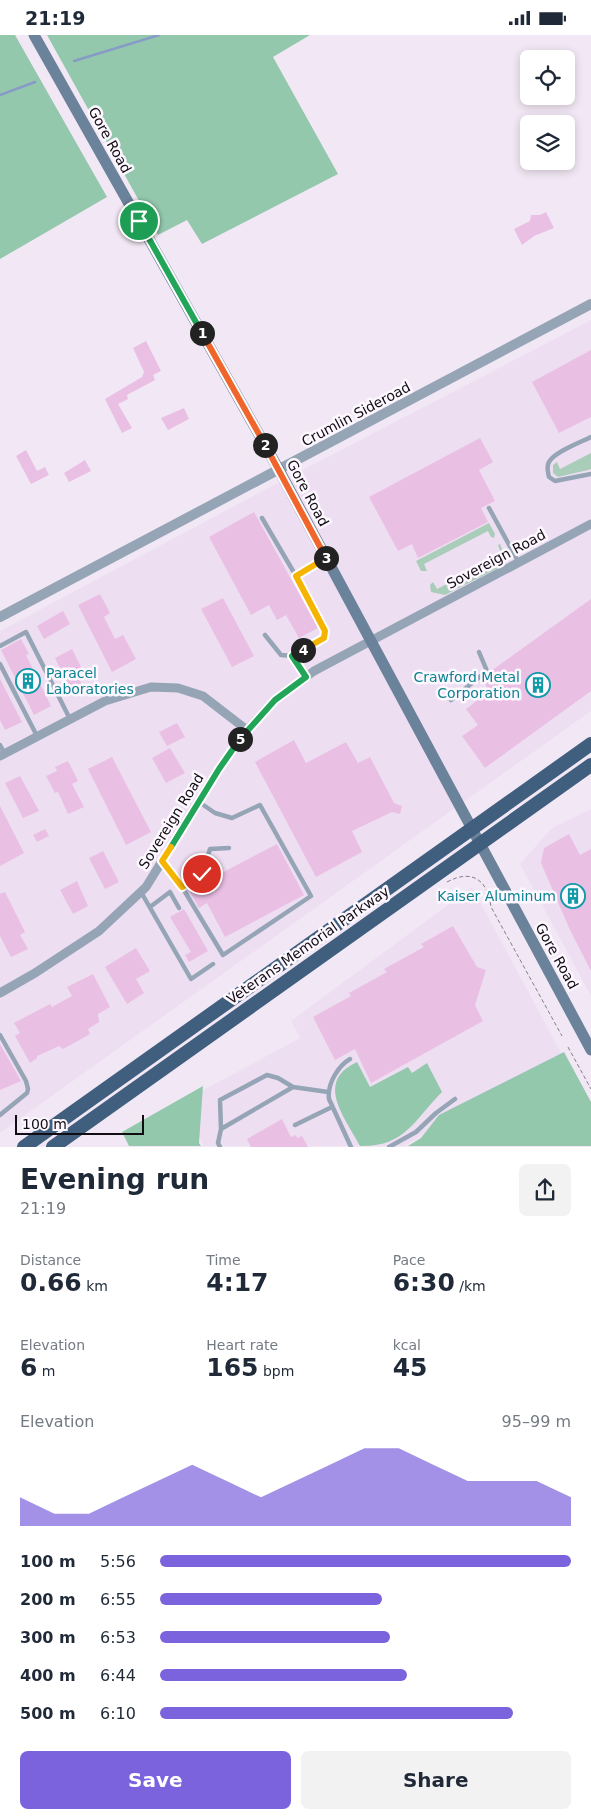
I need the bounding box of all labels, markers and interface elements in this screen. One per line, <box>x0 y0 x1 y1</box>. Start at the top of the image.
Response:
text: 21:19 <box>25 7 85 29</box>
map controls <box>520 50 575 170</box>
button: locate <box>520 50 575 105</box>
street label: Gore Road <box>85 104 135 176</box>
button: layers <box>520 115 575 170</box>
pin <box>118 200 160 242</box>
icon: arrive <box>125 207 153 235</box>
pin: 1 <box>190 321 214 345</box>
text: 1 <box>198 325 207 341</box>
street label: Crumlin Sideroad <box>299 379 413 449</box>
pin: 2 <box>252 433 278 457</box>
text: 2 <box>261 437 270 453</box>
street label: Gore Road <box>284 457 332 529</box>
street label: Sovereign Road <box>444 526 548 592</box>
pin: 3 <box>314 545 338 571</box>
text: 3 <box>322 550 331 566</box>
pin: 4 <box>290 637 316 663</box>
text: 4 <box>299 642 308 658</box>
place label: Paracel Laboratories <box>46 665 134 697</box>
building icon: Paracel Laboratories <box>15 668 41 694</box>
place label: Crawford Metal Corporation <box>413 669 520 701</box>
building icon: Crawford Metal Corporation <box>525 672 551 698</box>
pin: 5 <box>228 727 252 751</box>
text: 5 <box>236 731 245 747</box>
street label: Sovereign Road <box>135 770 207 872</box>
pin <box>181 853 223 895</box>
icon: check <box>188 860 216 888</box>
street label: Veterans Memorial Parkway <box>224 883 392 1007</box>
building icon: Kaiser Aluminum <box>560 883 586 909</box>
place label: Kaiser Aluminum <box>437 888 556 904</box>
street label: Gore Road <box>532 920 582 992</box>
scale bar <box>15 1111 144 1135</box>
text: 100 m <box>22 1116 67 1132</box>
text: Evening run <box>20 1163 209 1196</box>
button: share <box>519 1164 571 1216</box>
text: 21:19 <box>20 1199 66 1218</box>
text: Distance <box>20 1252 81 1268</box>
text: Time <box>206 1252 241 1268</box>
text: Pace <box>393 1252 425 1268</box>
text: 0.66 <box>20 1268 82 1297</box>
text: 4:17 <box>206 1268 269 1297</box>
text: 6:30 <box>393 1268 455 1297</box>
text: km <box>82 1278 108 1294</box>
text: /km <box>455 1278 486 1294</box>
text: Elevation <box>20 1337 85 1353</box>
text: Heart rate <box>206 1337 278 1353</box>
text: kcal <box>393 1337 421 1353</box>
text: 6 <box>20 1353 37 1382</box>
text: 165 <box>206 1353 259 1382</box>
text: 45 <box>393 1353 427 1382</box>
text: m <box>37 1363 56 1379</box>
text: bpm <box>259 1363 294 1379</box>
text: Elevation <box>20 1412 94 1431</box>
text: 95–99 m <box>502 1412 571 1431</box>
text: 100 m <box>20 1552 76 1571</box>
text: 5:56 <box>100 1552 136 1571</box>
text: 200 m <box>20 1590 76 1609</box>
text: 6:55 <box>100 1590 136 1609</box>
text: 300 m <box>20 1628 76 1647</box>
text: 6:53 <box>100 1628 136 1647</box>
text: 400 m <box>20 1666 76 1685</box>
text: 6:44 <box>100 1666 136 1685</box>
text: 500 m <box>20 1704 76 1723</box>
text: 6:10 <box>100 1704 136 1723</box>
button: Save <box>20 1751 291 1809</box>
button: Share <box>301 1751 571 1809</box>

